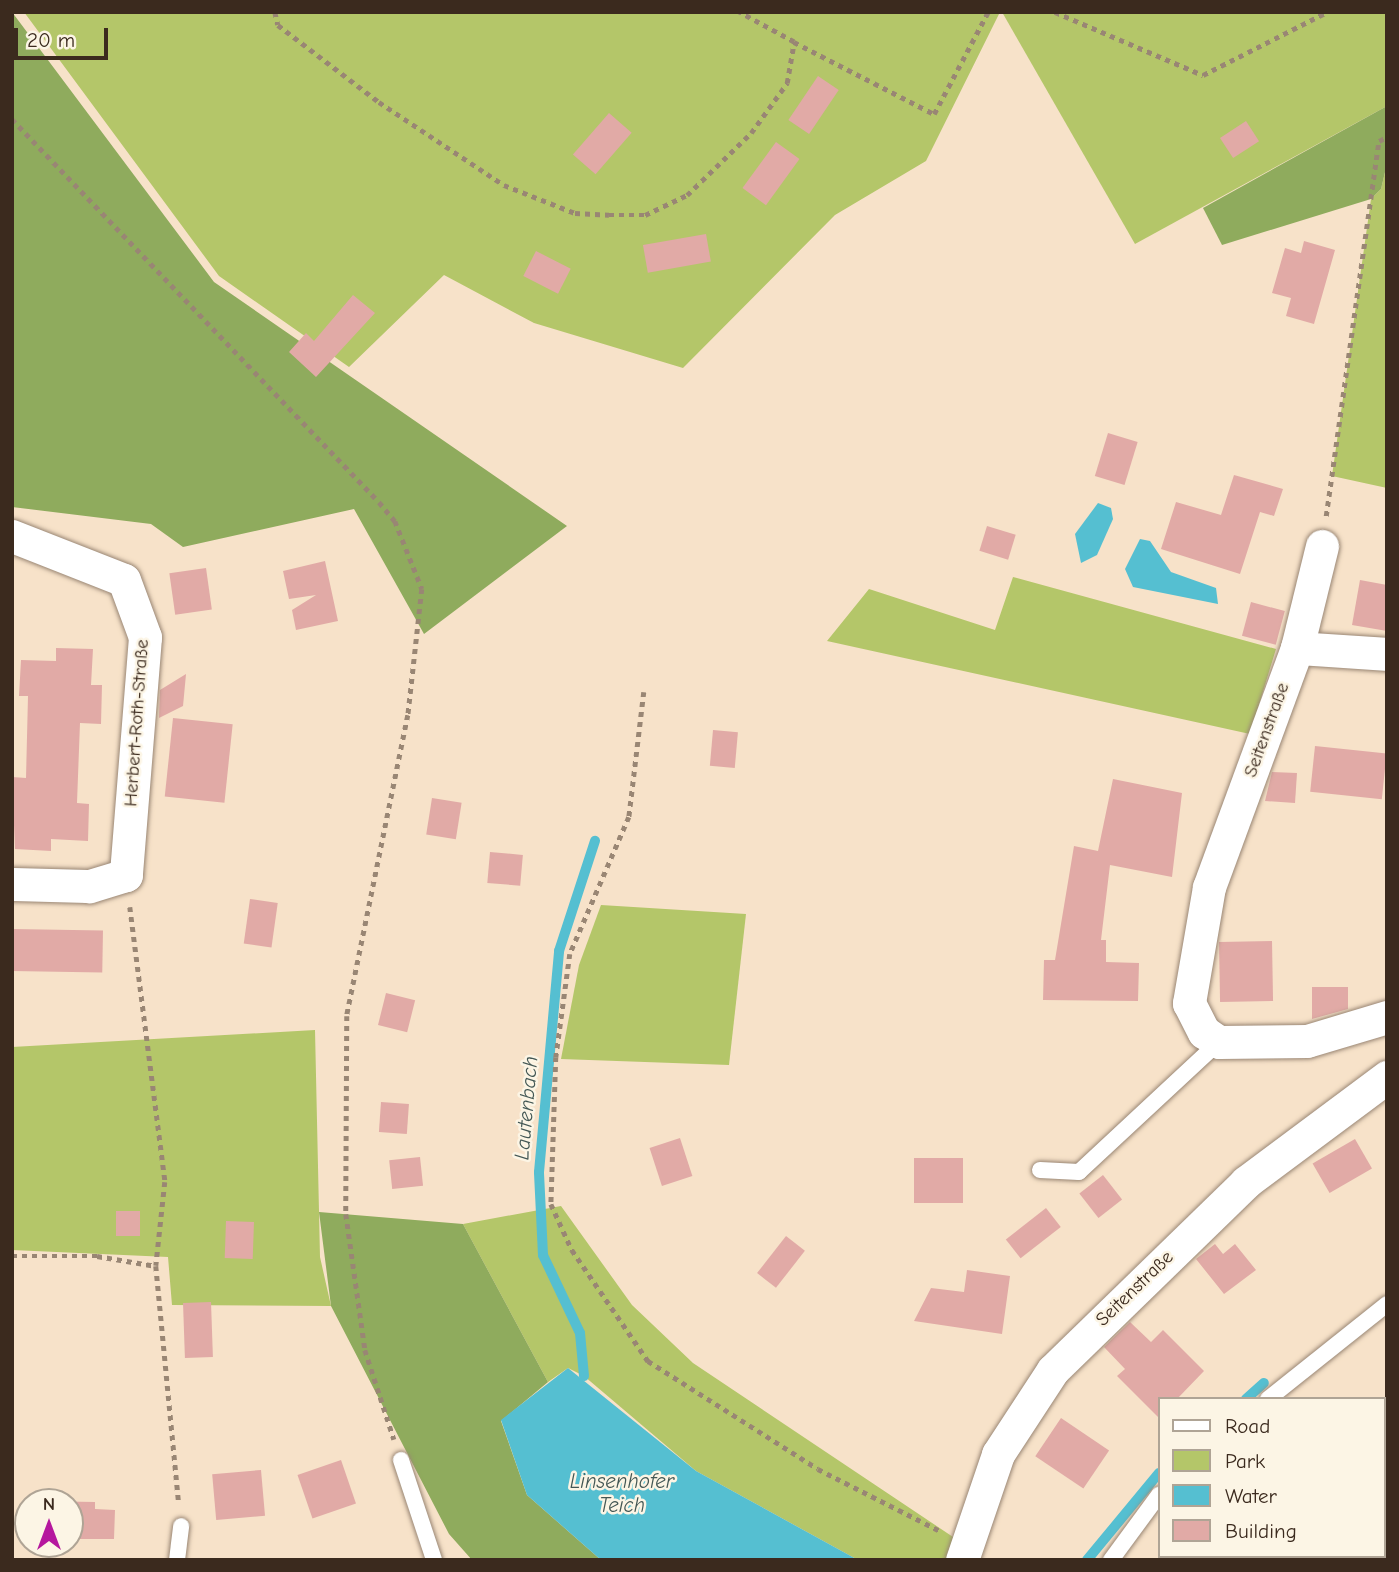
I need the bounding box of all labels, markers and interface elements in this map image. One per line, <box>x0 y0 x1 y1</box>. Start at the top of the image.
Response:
scale bar <box>18 14 112 58</box>
text: 20 m <box>27 28 75 52</box>
street label: Herbert-Roth-Straße <box>120 639 154 807</box>
street label: Seitenstraße <box>1239 680 1295 780</box>
water label: Lautenbach <box>509 1055 543 1161</box>
street label: Seitenstraße <box>1091 1246 1179 1332</box>
legend <box>1158 1397 1385 1558</box>
text: Road <box>1225 1414 1270 1438</box>
text: Park <box>1225 1449 1265 1473</box>
water label: Linsenhofer Teich <box>570 1468 674 1518</box>
text: Water <box>1225 1484 1277 1508</box>
north arrow <box>14 1488 84 1558</box>
text: N <box>43 1493 55 1515</box>
text: Building <box>1225 1519 1297 1543</box>

